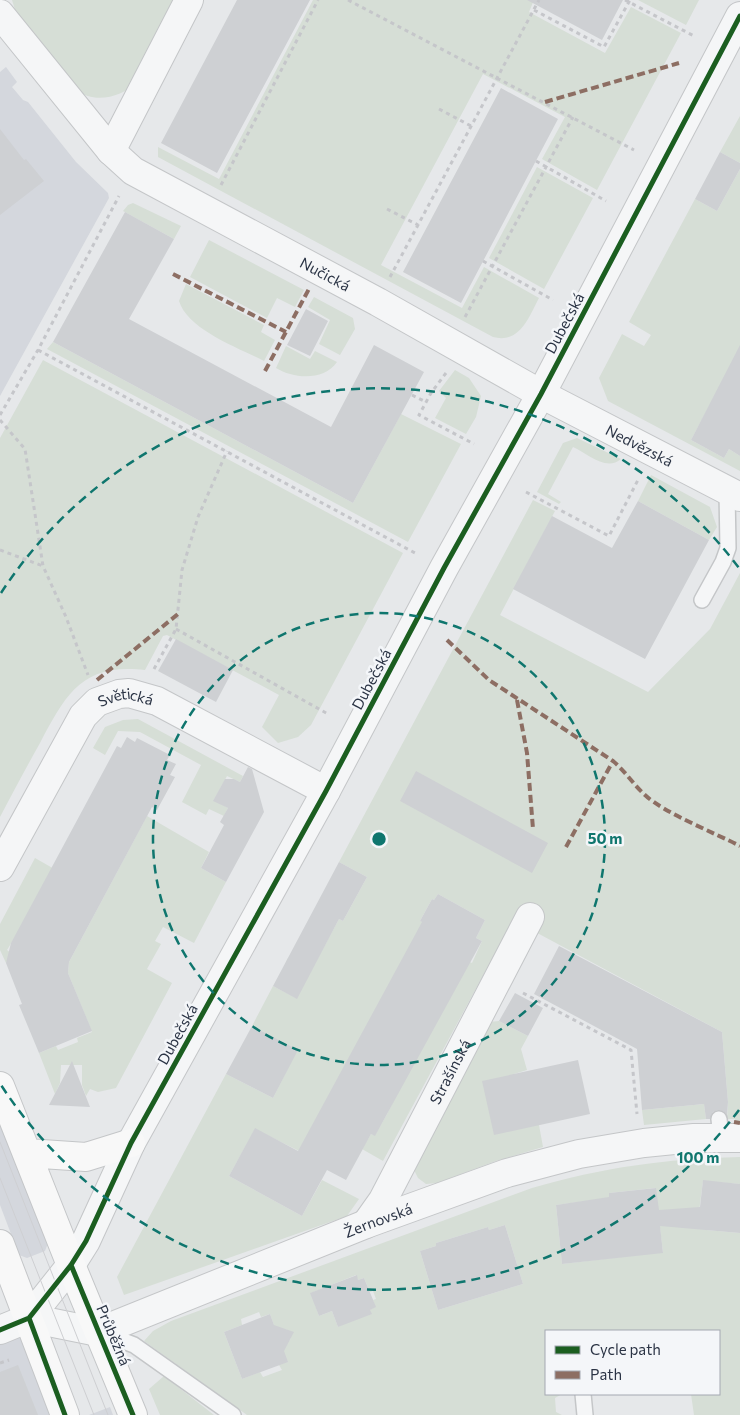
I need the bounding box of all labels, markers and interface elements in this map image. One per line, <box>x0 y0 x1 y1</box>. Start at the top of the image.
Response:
street label: Nučická <box>297 253 353 295</box>
street label: Dubečská <box>540 289 588 357</box>
street label: Nedvězská <box>603 420 676 470</box>
street label: Dubečská <box>347 645 395 713</box>
street label: Světická <box>95 684 155 710</box>
text: 50 m <box>588 829 622 847</box>
centre of rings <box>370 830 388 848</box>
street label: Dubečská <box>153 1001 201 1067</box>
street label: Strašínská <box>425 1036 474 1107</box>
text: 100 m <box>677 1148 719 1166</box>
street label: Žernovská <box>341 1199 415 1241</box>
street label: Průběžná <box>93 1302 135 1368</box>
legend <box>545 1330 720 1395</box>
text: Cycle path <box>590 1340 661 1358</box>
text: Path <box>590 1365 622 1383</box>

